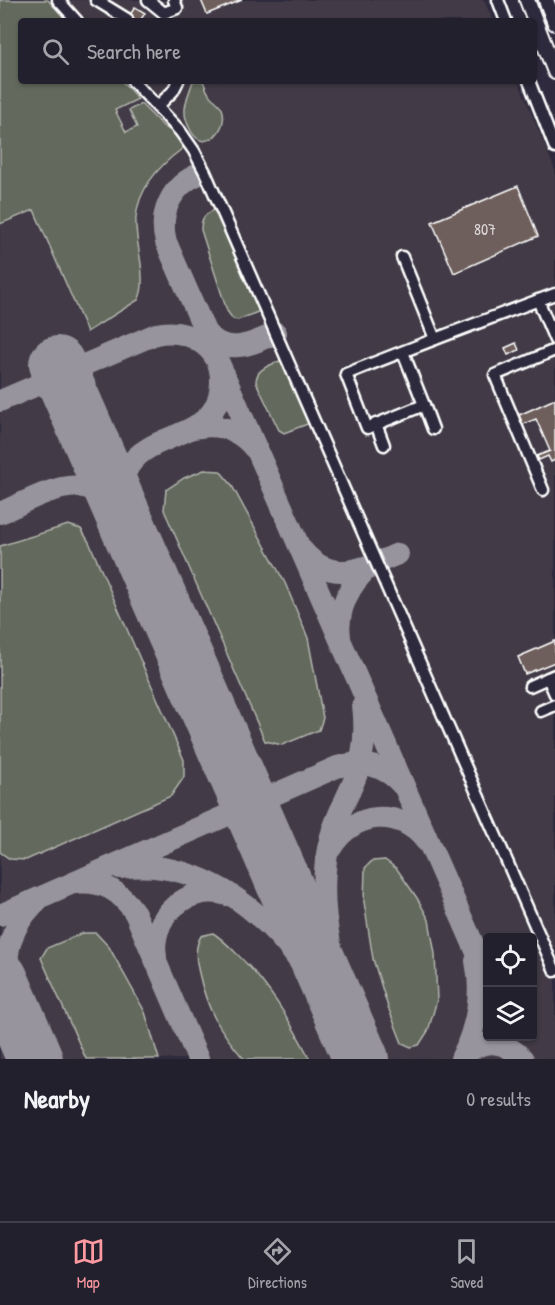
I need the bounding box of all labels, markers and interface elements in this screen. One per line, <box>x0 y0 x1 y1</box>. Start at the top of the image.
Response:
search box <box>18 18 537 84</box>
icon: search <box>39 35 72 68</box>
text: Search here <box>87 36 181 66</box>
house number: 807 <box>474 218 496 240</box>
map controls <box>483 933 537 1041</box>
button: locate <box>483 933 537 987</box>
button: layers <box>483 987 537 1041</box>
text: Nearby <box>24 1081 90 1116</box>
text: 0 results <box>466 1085 531 1112</box>
tab: Map <box>72 1235 105 1293</box>
tab: Directions <box>248 1235 307 1293</box>
tab: Saved <box>450 1235 483 1293</box>

